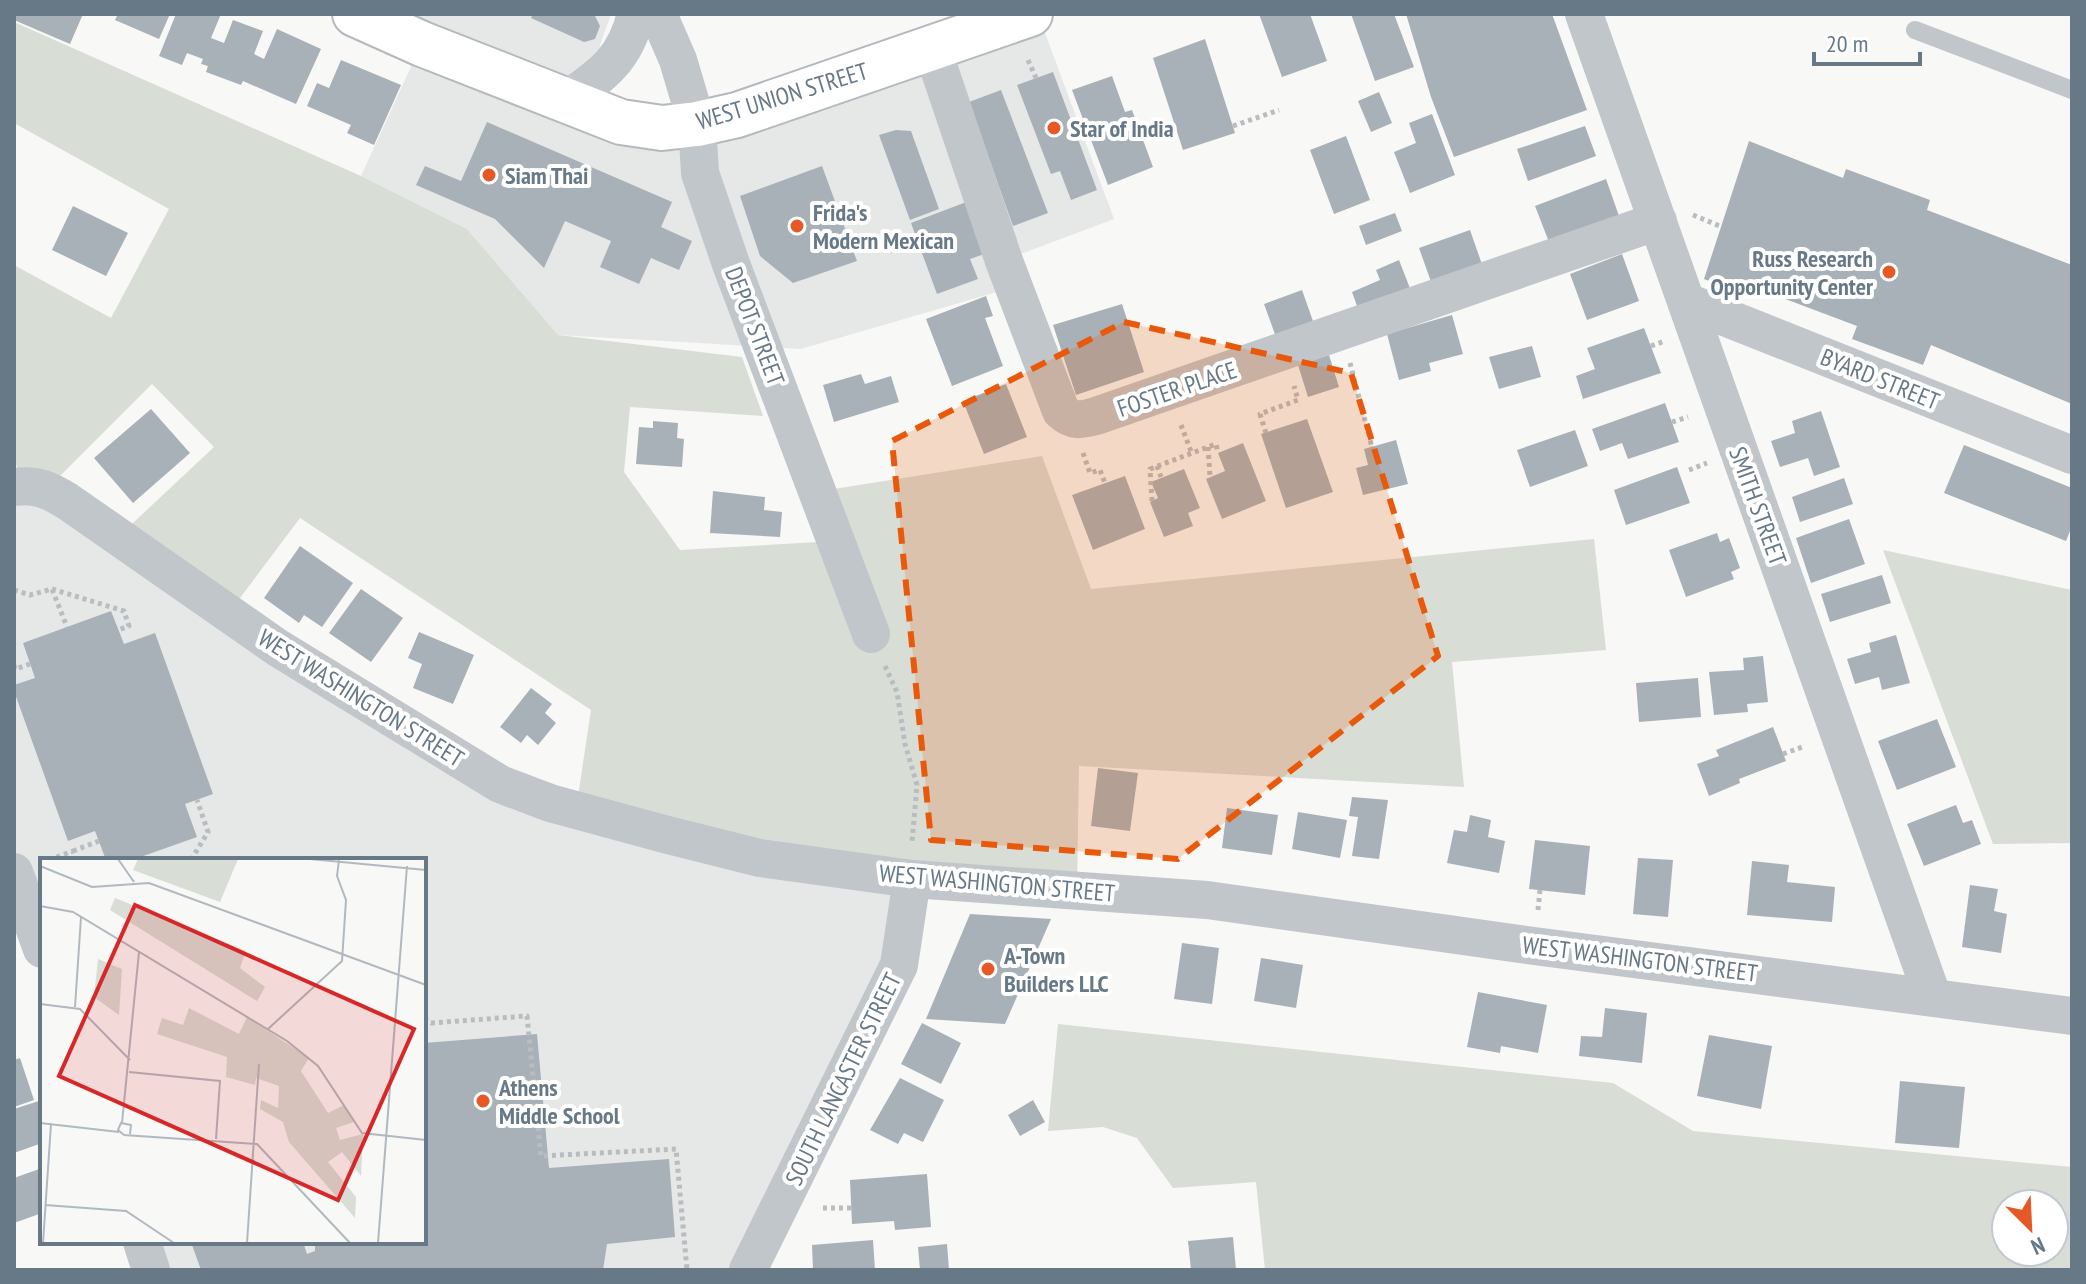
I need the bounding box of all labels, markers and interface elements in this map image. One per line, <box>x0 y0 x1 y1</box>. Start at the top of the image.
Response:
scale bar <box>1814 16 1920 66</box>
text: 20 m <box>1826 28 1868 59</box>
street label: WEST UNION STREET <box>692 55 872 137</box>
place label: Star of India <box>1070 113 1174 144</box>
marker: Star of India <box>1045 119 1063 137</box>
place label: Siam Thai <box>505 160 588 191</box>
marker: Siam Thai <box>480 166 498 184</box>
place label: Frida's Modern Mexican <box>813 197 954 256</box>
marker: Frida's Modern Mexican <box>788 217 806 235</box>
place label: Russ Research Opportunity Center <box>1710 243 1874 302</box>
street label: DEPOT STREET <box>718 262 792 390</box>
marker: Russ Research Opportunity Center <box>1880 263 1898 281</box>
street label: BYARD STREET <box>1816 341 1944 417</box>
street label: FOSTER PLACE <box>1113 354 1241 424</box>
street label: SMITH STREET <box>1722 443 1794 570</box>
street label: WEST WASHINGTON STREET <box>252 622 470 774</box>
street label: WEST WASHINGTON STREET <box>878 857 1116 909</box>
inset map <box>40 858 426 1244</box>
street label: WEST WASHINGTON STREET <box>1521 929 1760 989</box>
place label: A-Town Builders LLC <box>1003 940 1108 999</box>
marker: A-Town Builders LLC <box>979 960 997 978</box>
street label: SOUTH LANCASTER STREET <box>778 967 908 1190</box>
place label: Athens Middle School <box>498 1072 620 1131</box>
marker: Athens Middle School <box>474 1092 492 1110</box>
north arrow <box>1990 1188 2070 1268</box>
text: N <box>2027 1231 2049 1261</box>

